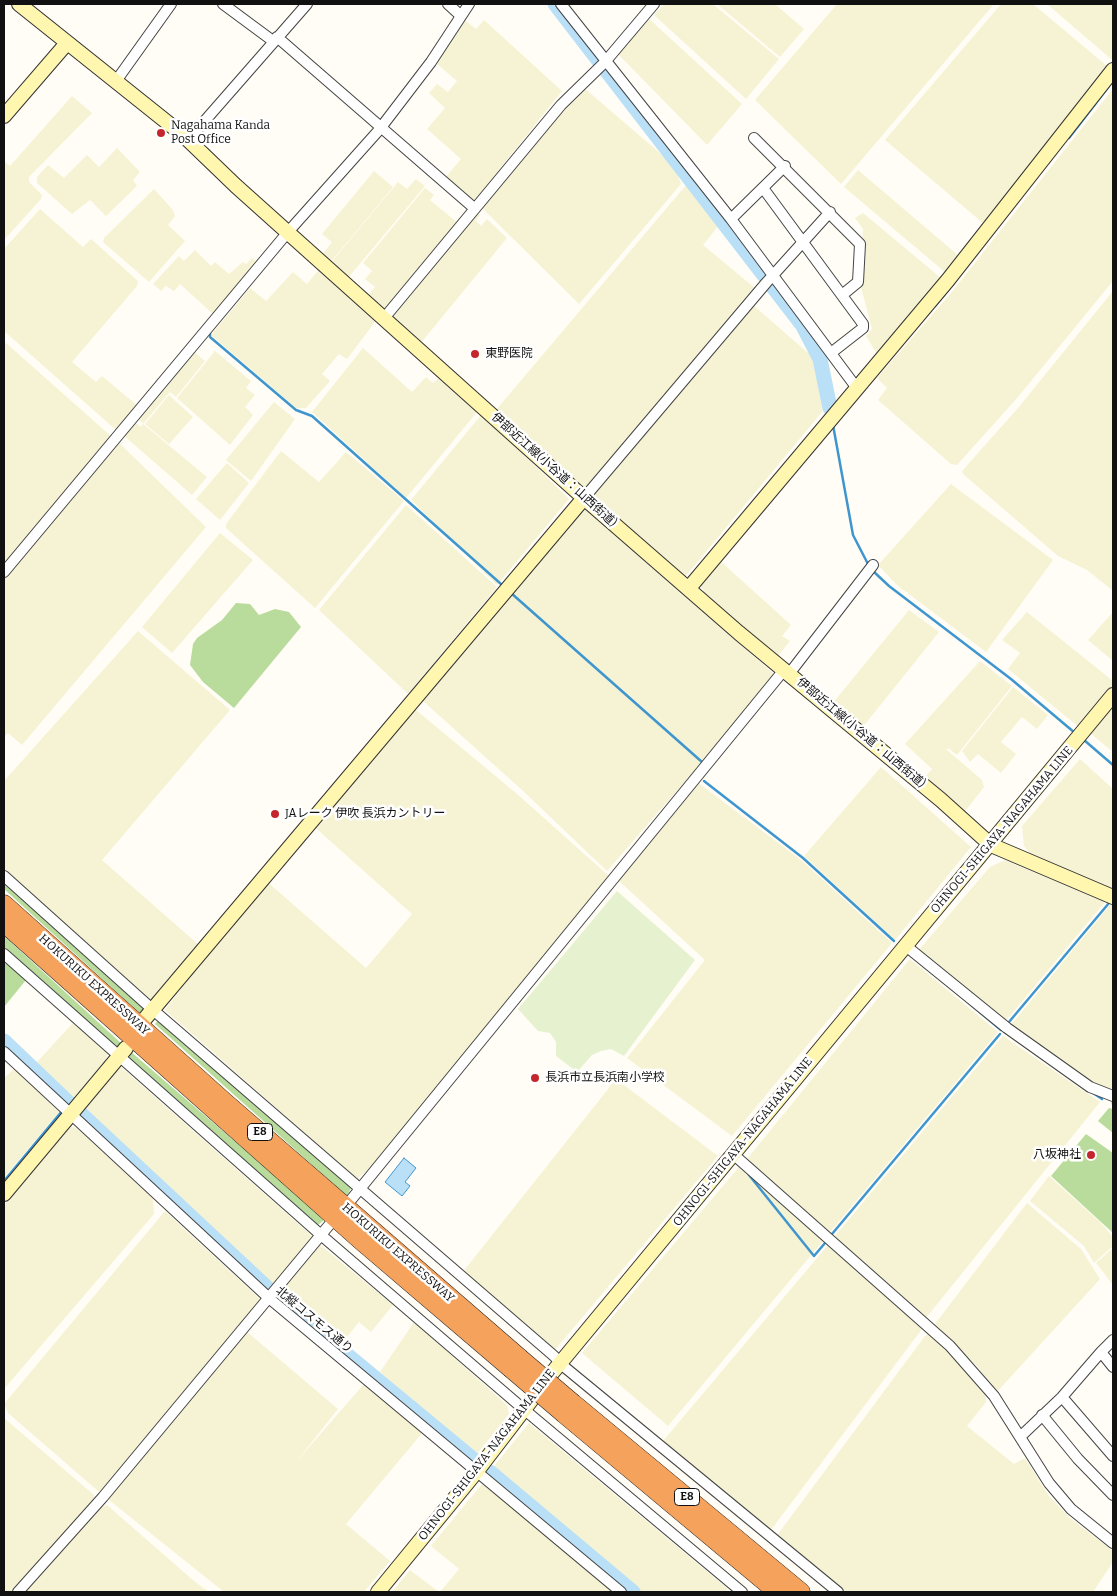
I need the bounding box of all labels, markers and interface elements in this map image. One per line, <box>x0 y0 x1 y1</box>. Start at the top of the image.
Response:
place label: Nagahama Kanda Post Office <box>171 119 270 147</box>
marker: Nagahama Kanda Post Office <box>155 127 167 139</box>
place label: 東野医院 <box>485 347 533 361</box>
marker: 東野医院 <box>469 348 481 360</box>
street label: 伊部近江線(小谷道：山西街道) <box>488 410 620 530</box>
street label: 伊部近江線(小谷道：山西街道) <box>794 675 928 791</box>
street label: OHNOGI-SHIGAYA-NAGAHAMA LINE <box>928 744 1076 916</box>
place label: JAレーク 伊吹 長浜カントリー <box>285 807 446 821</box>
marker: JAレーク 伊吹 長浜カントリー <box>269 808 281 820</box>
street label: HOKURIKU EXPRESSWAY <box>36 932 152 1038</box>
street label: OHNOGI-SHIGAYA-NAGAHAMA LINE <box>670 1055 816 1229</box>
place label: 長浜市立長浜南小学校 <box>545 1071 665 1085</box>
marker: 長浜市立長浜南小学校 <box>529 1072 541 1084</box>
road number: E8 <box>248 1124 272 1140</box>
place label: 八坂神社 <box>1033 1148 1081 1162</box>
marker: 八坂神社 <box>1085 1149 1097 1161</box>
street label: HOKURIKU EXPRESSWAY <box>339 1200 457 1306</box>
street label: 北縦コスモス通り <box>273 1284 355 1356</box>
street label: OHNOGI-SHIGAYA-NAGAHAMA LINE <box>416 1366 558 1544</box>
road number: E8 <box>674 1488 700 1505</box>

